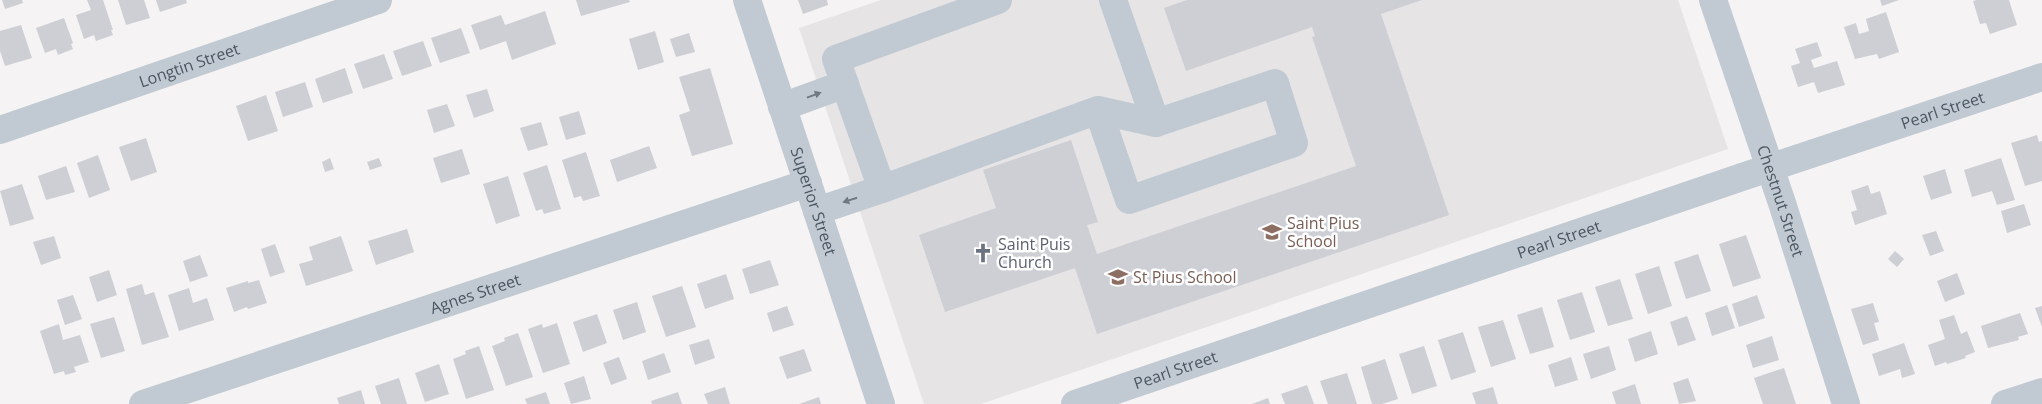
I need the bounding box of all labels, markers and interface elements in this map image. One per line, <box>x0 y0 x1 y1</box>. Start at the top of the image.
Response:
street label: Longtin Street <box>136 37 243 92</box>
street label: Pearl Street <box>1898 86 1988 134</box>
one-way arrow <box>807 91 822 99</box>
street label: Chestnut Street <box>1752 142 1809 260</box>
street label: Superior Street <box>786 144 842 259</box>
one-way arrow <box>842 196 857 204</box>
place label: Saint Pius School <box>1287 212 1359 252</box>
street label: Pearl Street <box>1514 215 1604 264</box>
school or university icon: Saint Pius School <box>1261 221 1283 243</box>
place label: Saint Puis Church <box>998 233 1070 273</box>
church icon: Saint Puis Church <box>972 242 994 264</box>
school or university icon: St Pius School <box>1107 266 1129 288</box>
place label: St Pius School <box>1133 266 1236 288</box>
street label: Agnes Street <box>427 268 524 319</box>
street label: Pearl Street <box>1131 345 1220 394</box>

